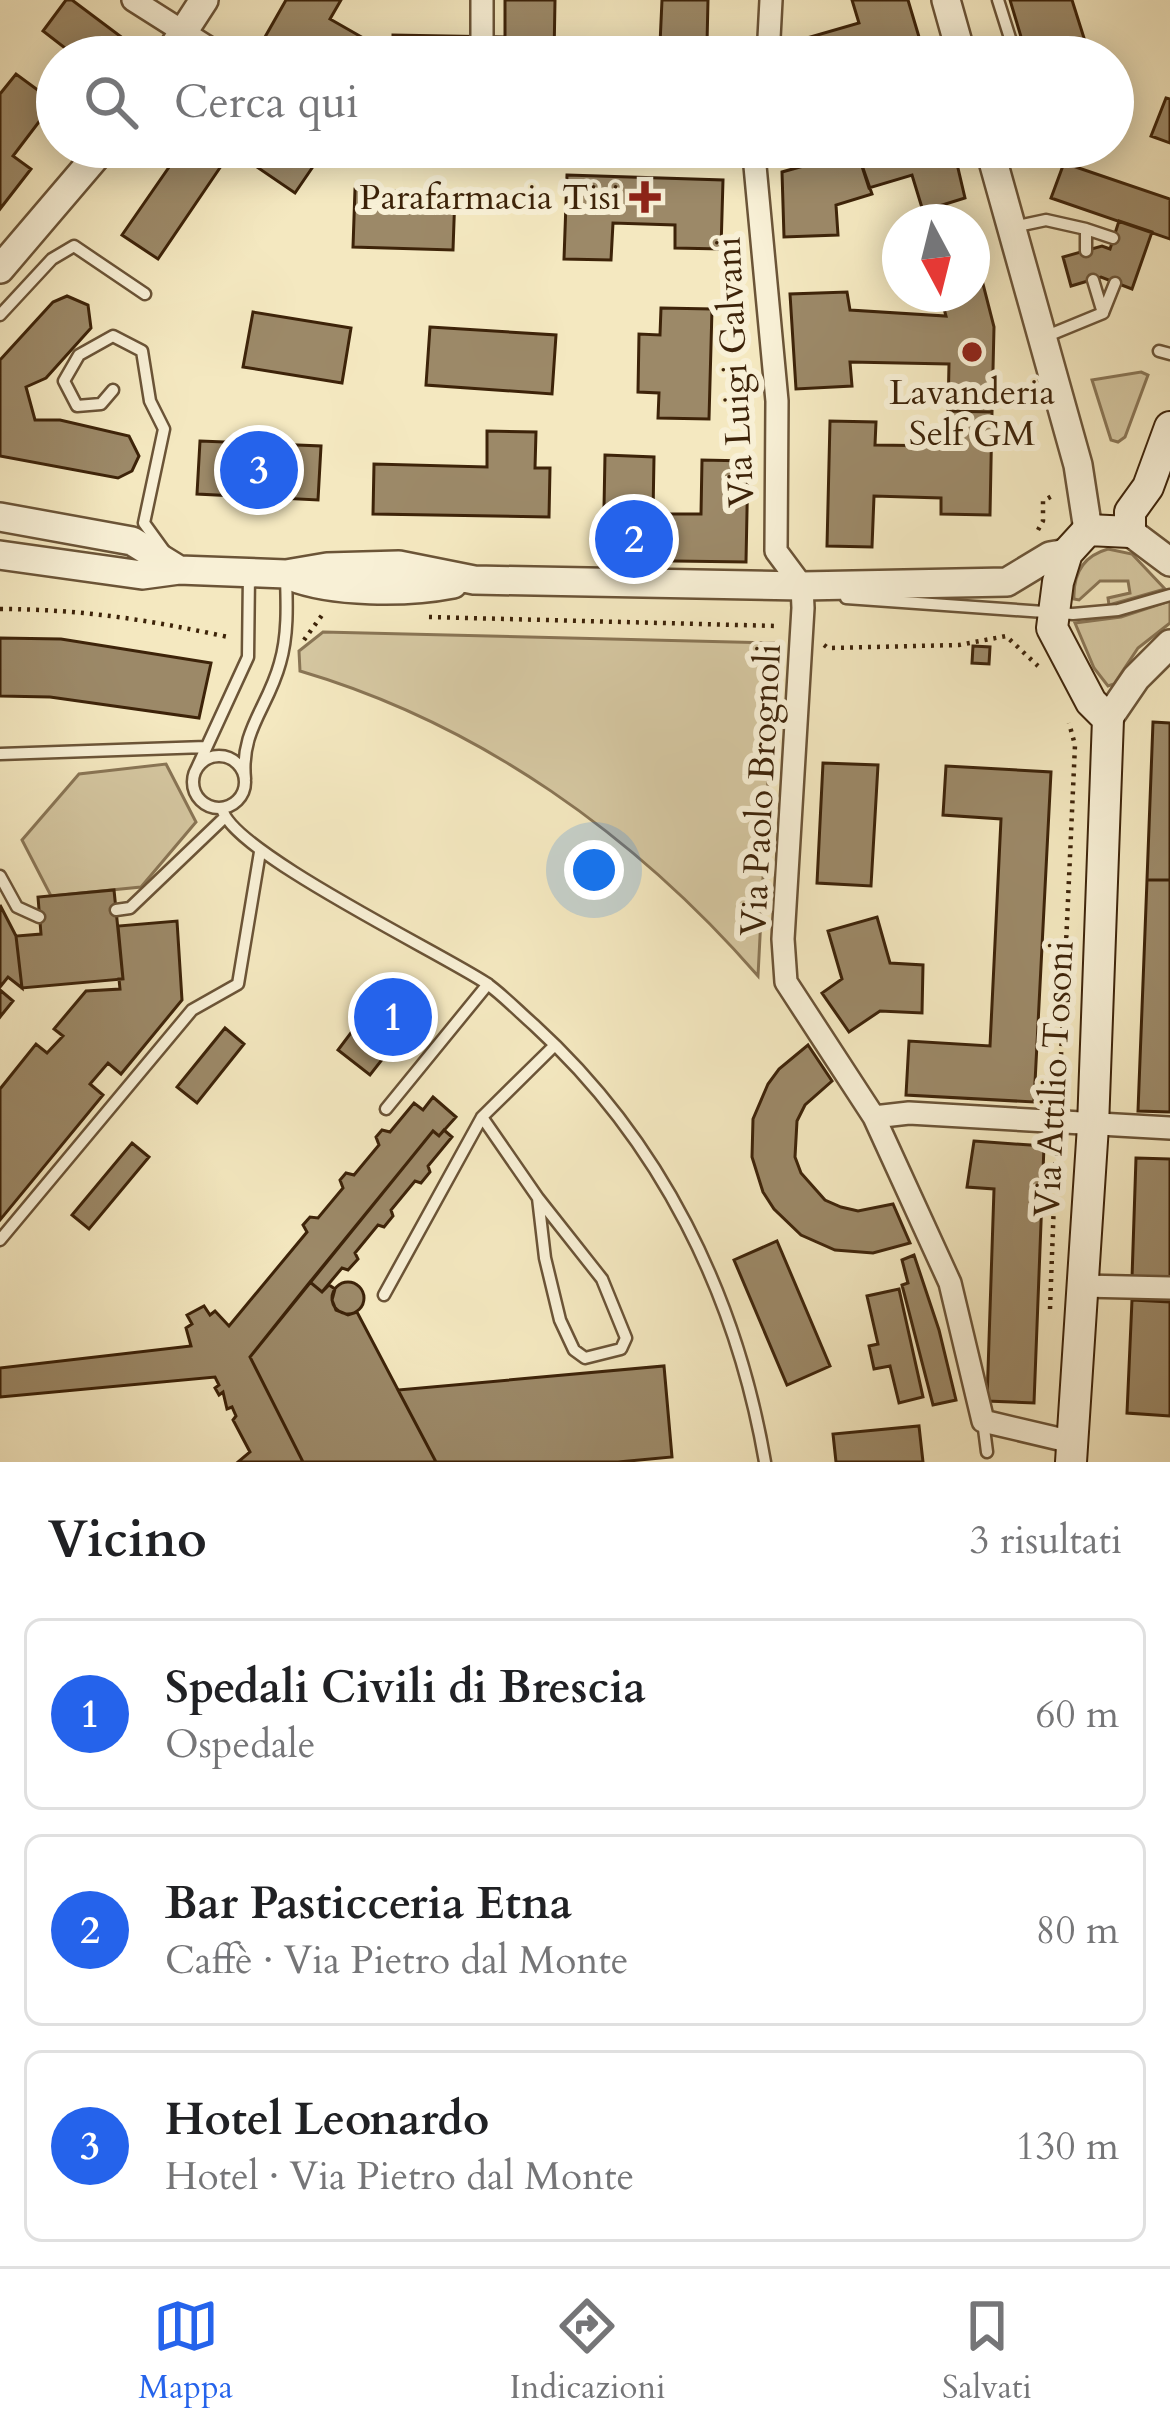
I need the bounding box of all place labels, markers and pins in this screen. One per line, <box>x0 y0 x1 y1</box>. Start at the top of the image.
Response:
place label: Parafarmacia Tisi <box>359 173 621 222</box>
marker: Parafarmacia Tisi <box>632 184 658 210</box>
marker: Lavanderia Self GM <box>959 339 985 365</box>
place label: Lavanderia Self GM <box>889 368 1055 458</box>
pin: 3 <box>220 425 298 515</box>
pin: 2 <box>595 494 673 584</box>
pin: 1 <box>354 972 432 1062</box>

